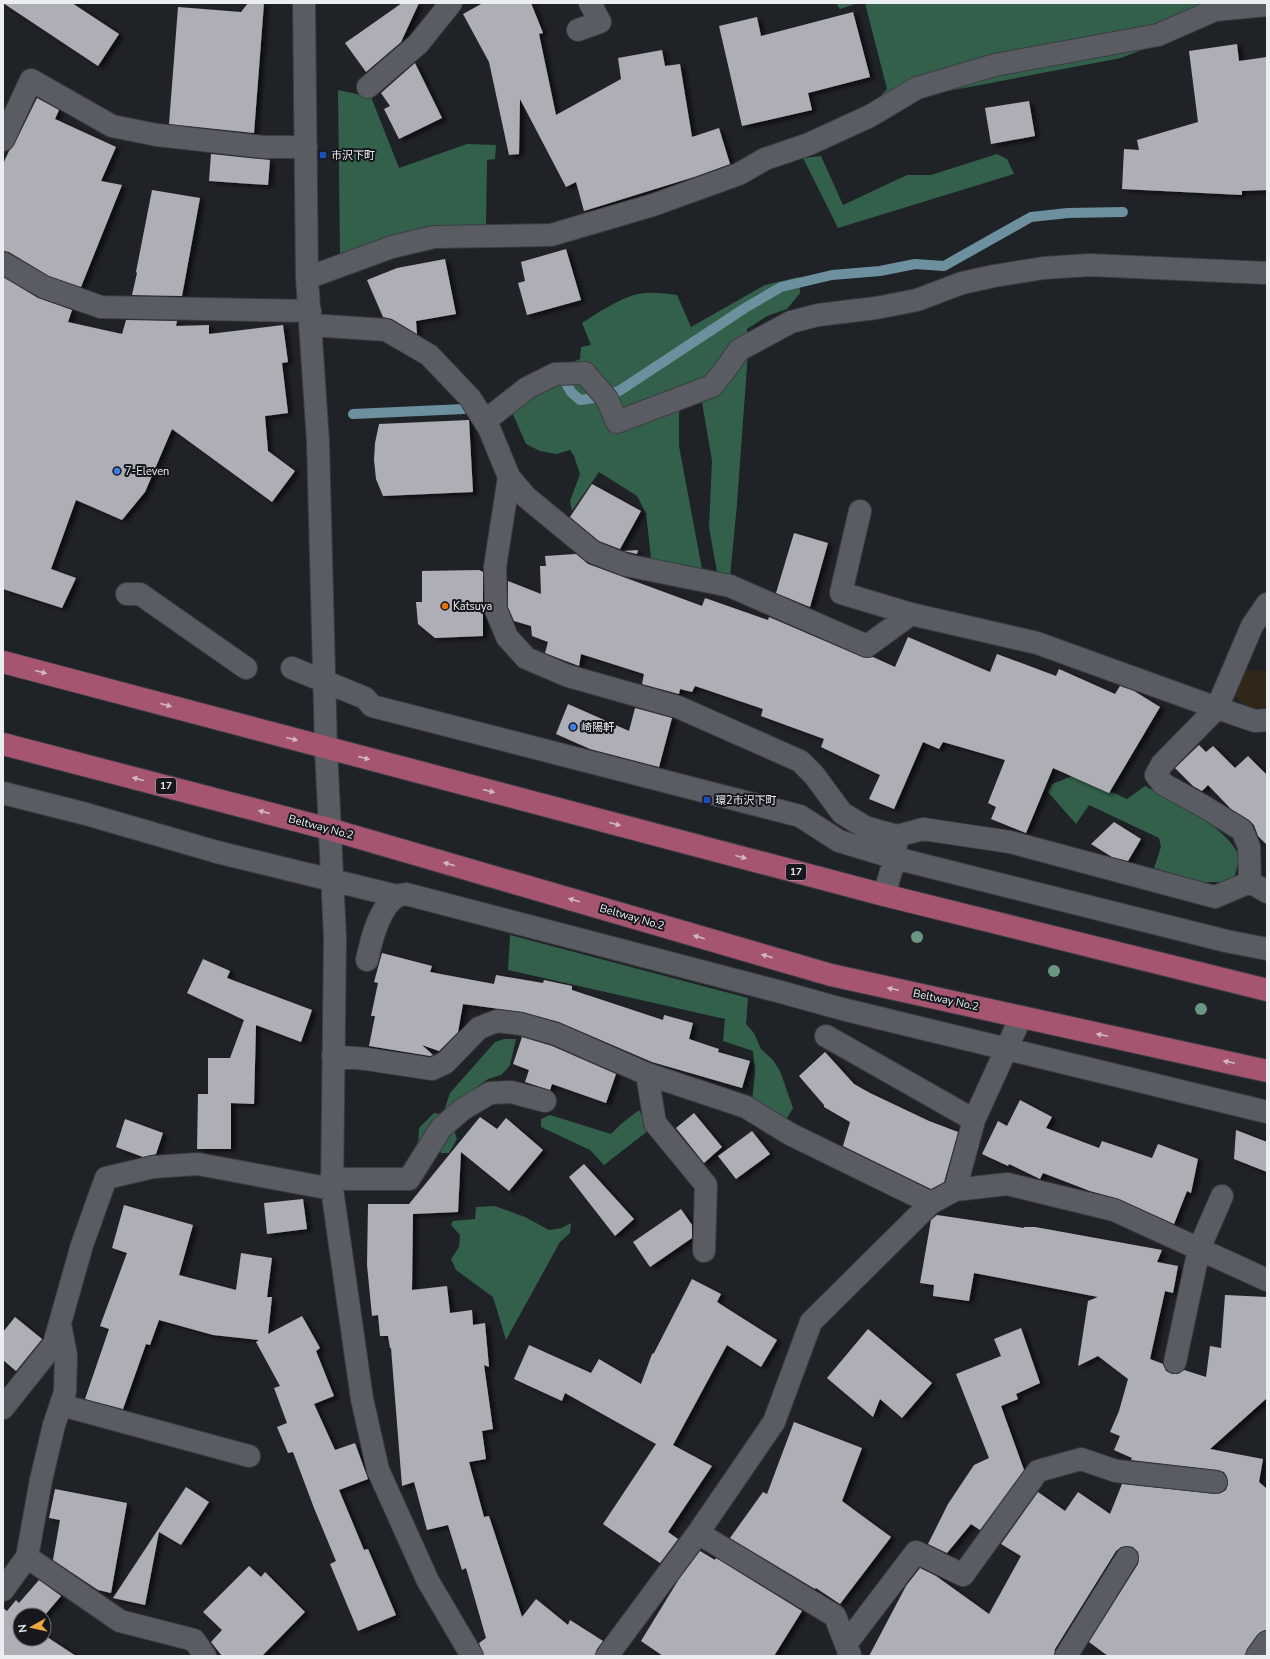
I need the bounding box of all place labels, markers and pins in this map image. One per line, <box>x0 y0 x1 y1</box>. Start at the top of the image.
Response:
place label: 市沢下町 <box>331 148 375 163</box>
marker: 市沢下町 <box>318 150 328 160</box>
place label: 7-Eleven <box>125 464 169 479</box>
marker: 7-Eleven <box>112 466 122 476</box>
place label: Katsuya <box>453 599 493 614</box>
marker: Katsuya <box>440 601 450 611</box>
place label: 崎陽軒 <box>581 720 615 735</box>
marker: 崎陽軒 <box>568 722 578 732</box>
place label: 環2市沢下町 <box>715 793 777 808</box>
marker: 環2市沢下町 <box>702 795 712 805</box>

